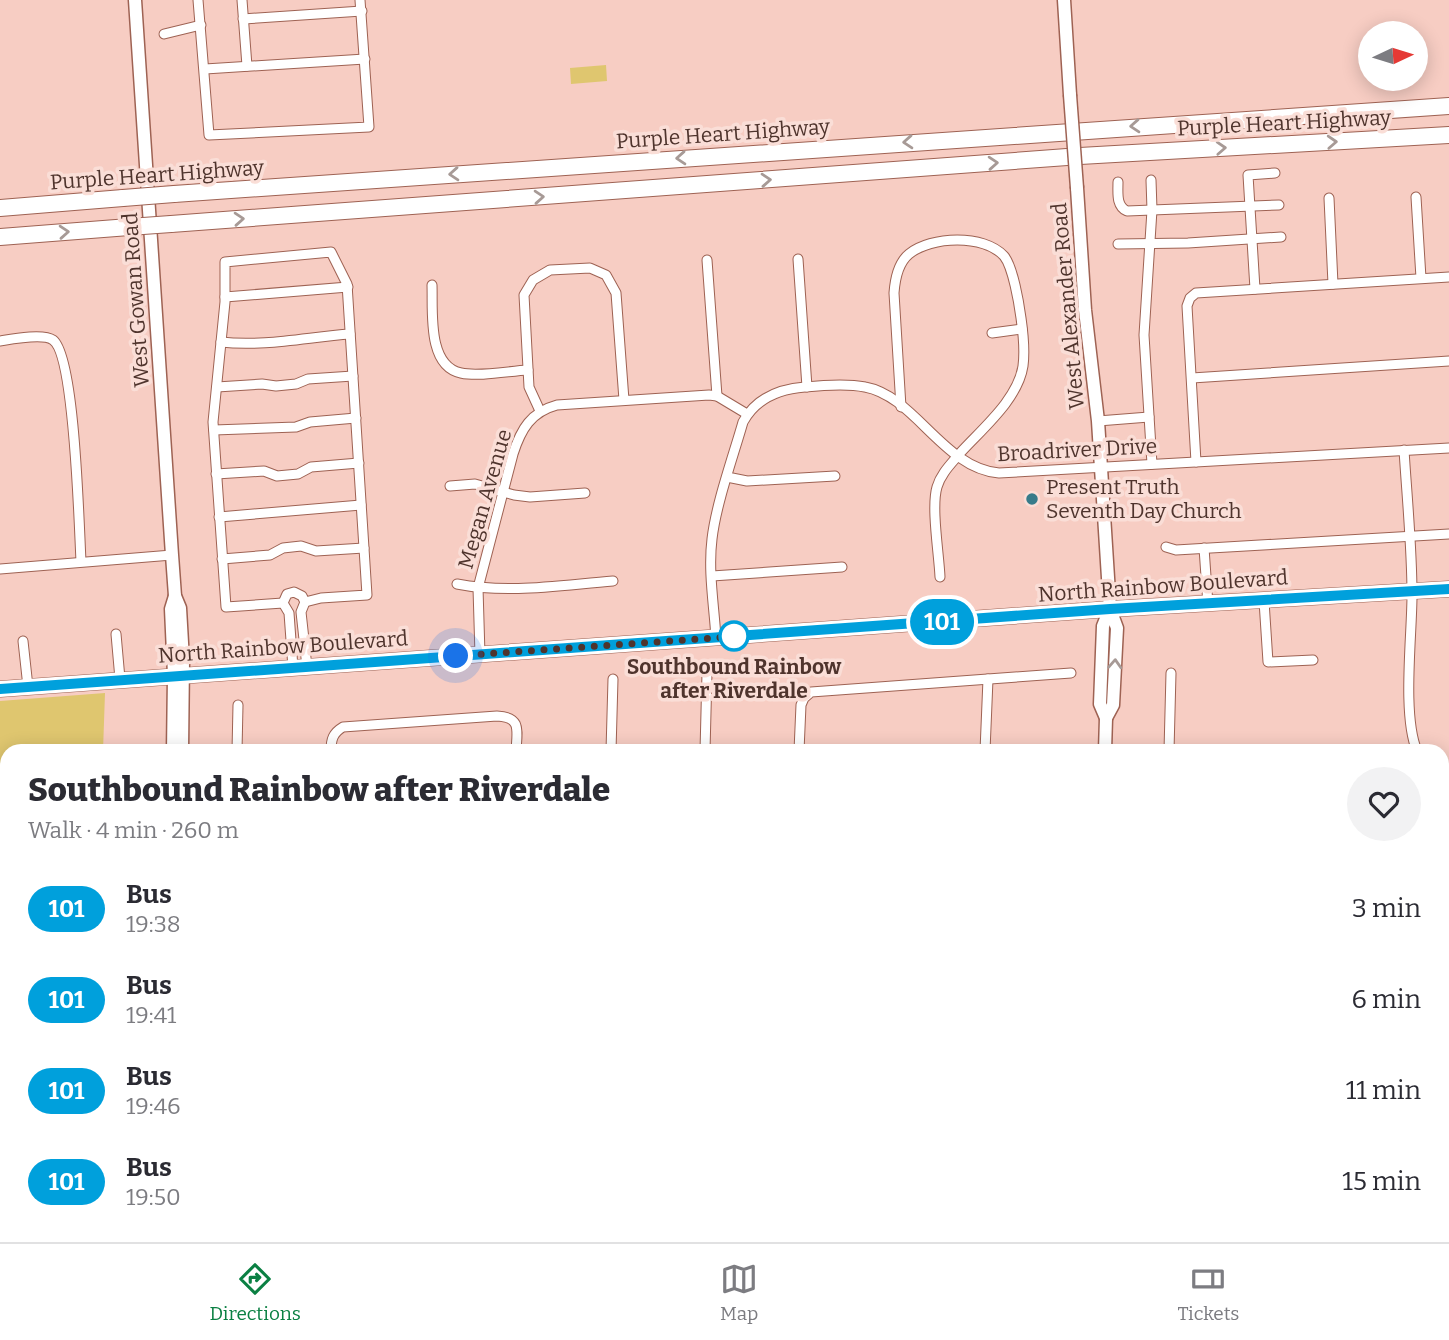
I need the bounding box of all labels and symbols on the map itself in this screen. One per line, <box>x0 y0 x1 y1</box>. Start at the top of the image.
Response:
north arrow <box>1358 21 1428 91</box>
street label: Purple Heart Highway <box>1176 104 1393 142</box>
street label: Purple Heart Highway <box>615 113 832 154</box>
one-way arrow <box>1129 119 1140 134</box>
one-way arrow <box>1327 134 1338 149</box>
one-way arrow <box>902 135 913 150</box>
one-way arrow <box>1216 141 1227 156</box>
one-way arrow <box>675 150 686 165</box>
street label: Purple Heart Highway <box>49 154 266 195</box>
one-way arrow <box>988 156 999 171</box>
one-way arrow <box>448 166 459 181</box>
one-way arrow <box>761 173 772 188</box>
one-way arrow <box>534 189 545 204</box>
street label: West Alexander Road <box>1046 202 1090 410</box>
street label: West Gowan Road <box>117 212 155 388</box>
one-way arrow <box>234 212 245 227</box>
one-way arrow <box>59 225 70 240</box>
street label: Megan Avenue <box>453 426 517 572</box>
street label: Broadriver Drive <box>996 433 1158 467</box>
place label: Present Truth Seventh Day Church <box>1046 474 1242 524</box>
marker: Present Truth Seventh Day Church <box>1024 491 1040 507</box>
street label: North Rainbow Boulevard <box>1037 564 1289 608</box>
line badge: 101 <box>902 599 982 645</box>
marker: Southbound Rainbow after Riverdale <box>719 621 749 651</box>
street label: North Rainbow Boulevard <box>157 625 409 669</box>
your location <box>438 638 473 673</box>
place label: Southbound Rainbow after Riverdale <box>627 654 842 704</box>
one-way arrow <box>1108 658 1123 669</box>

